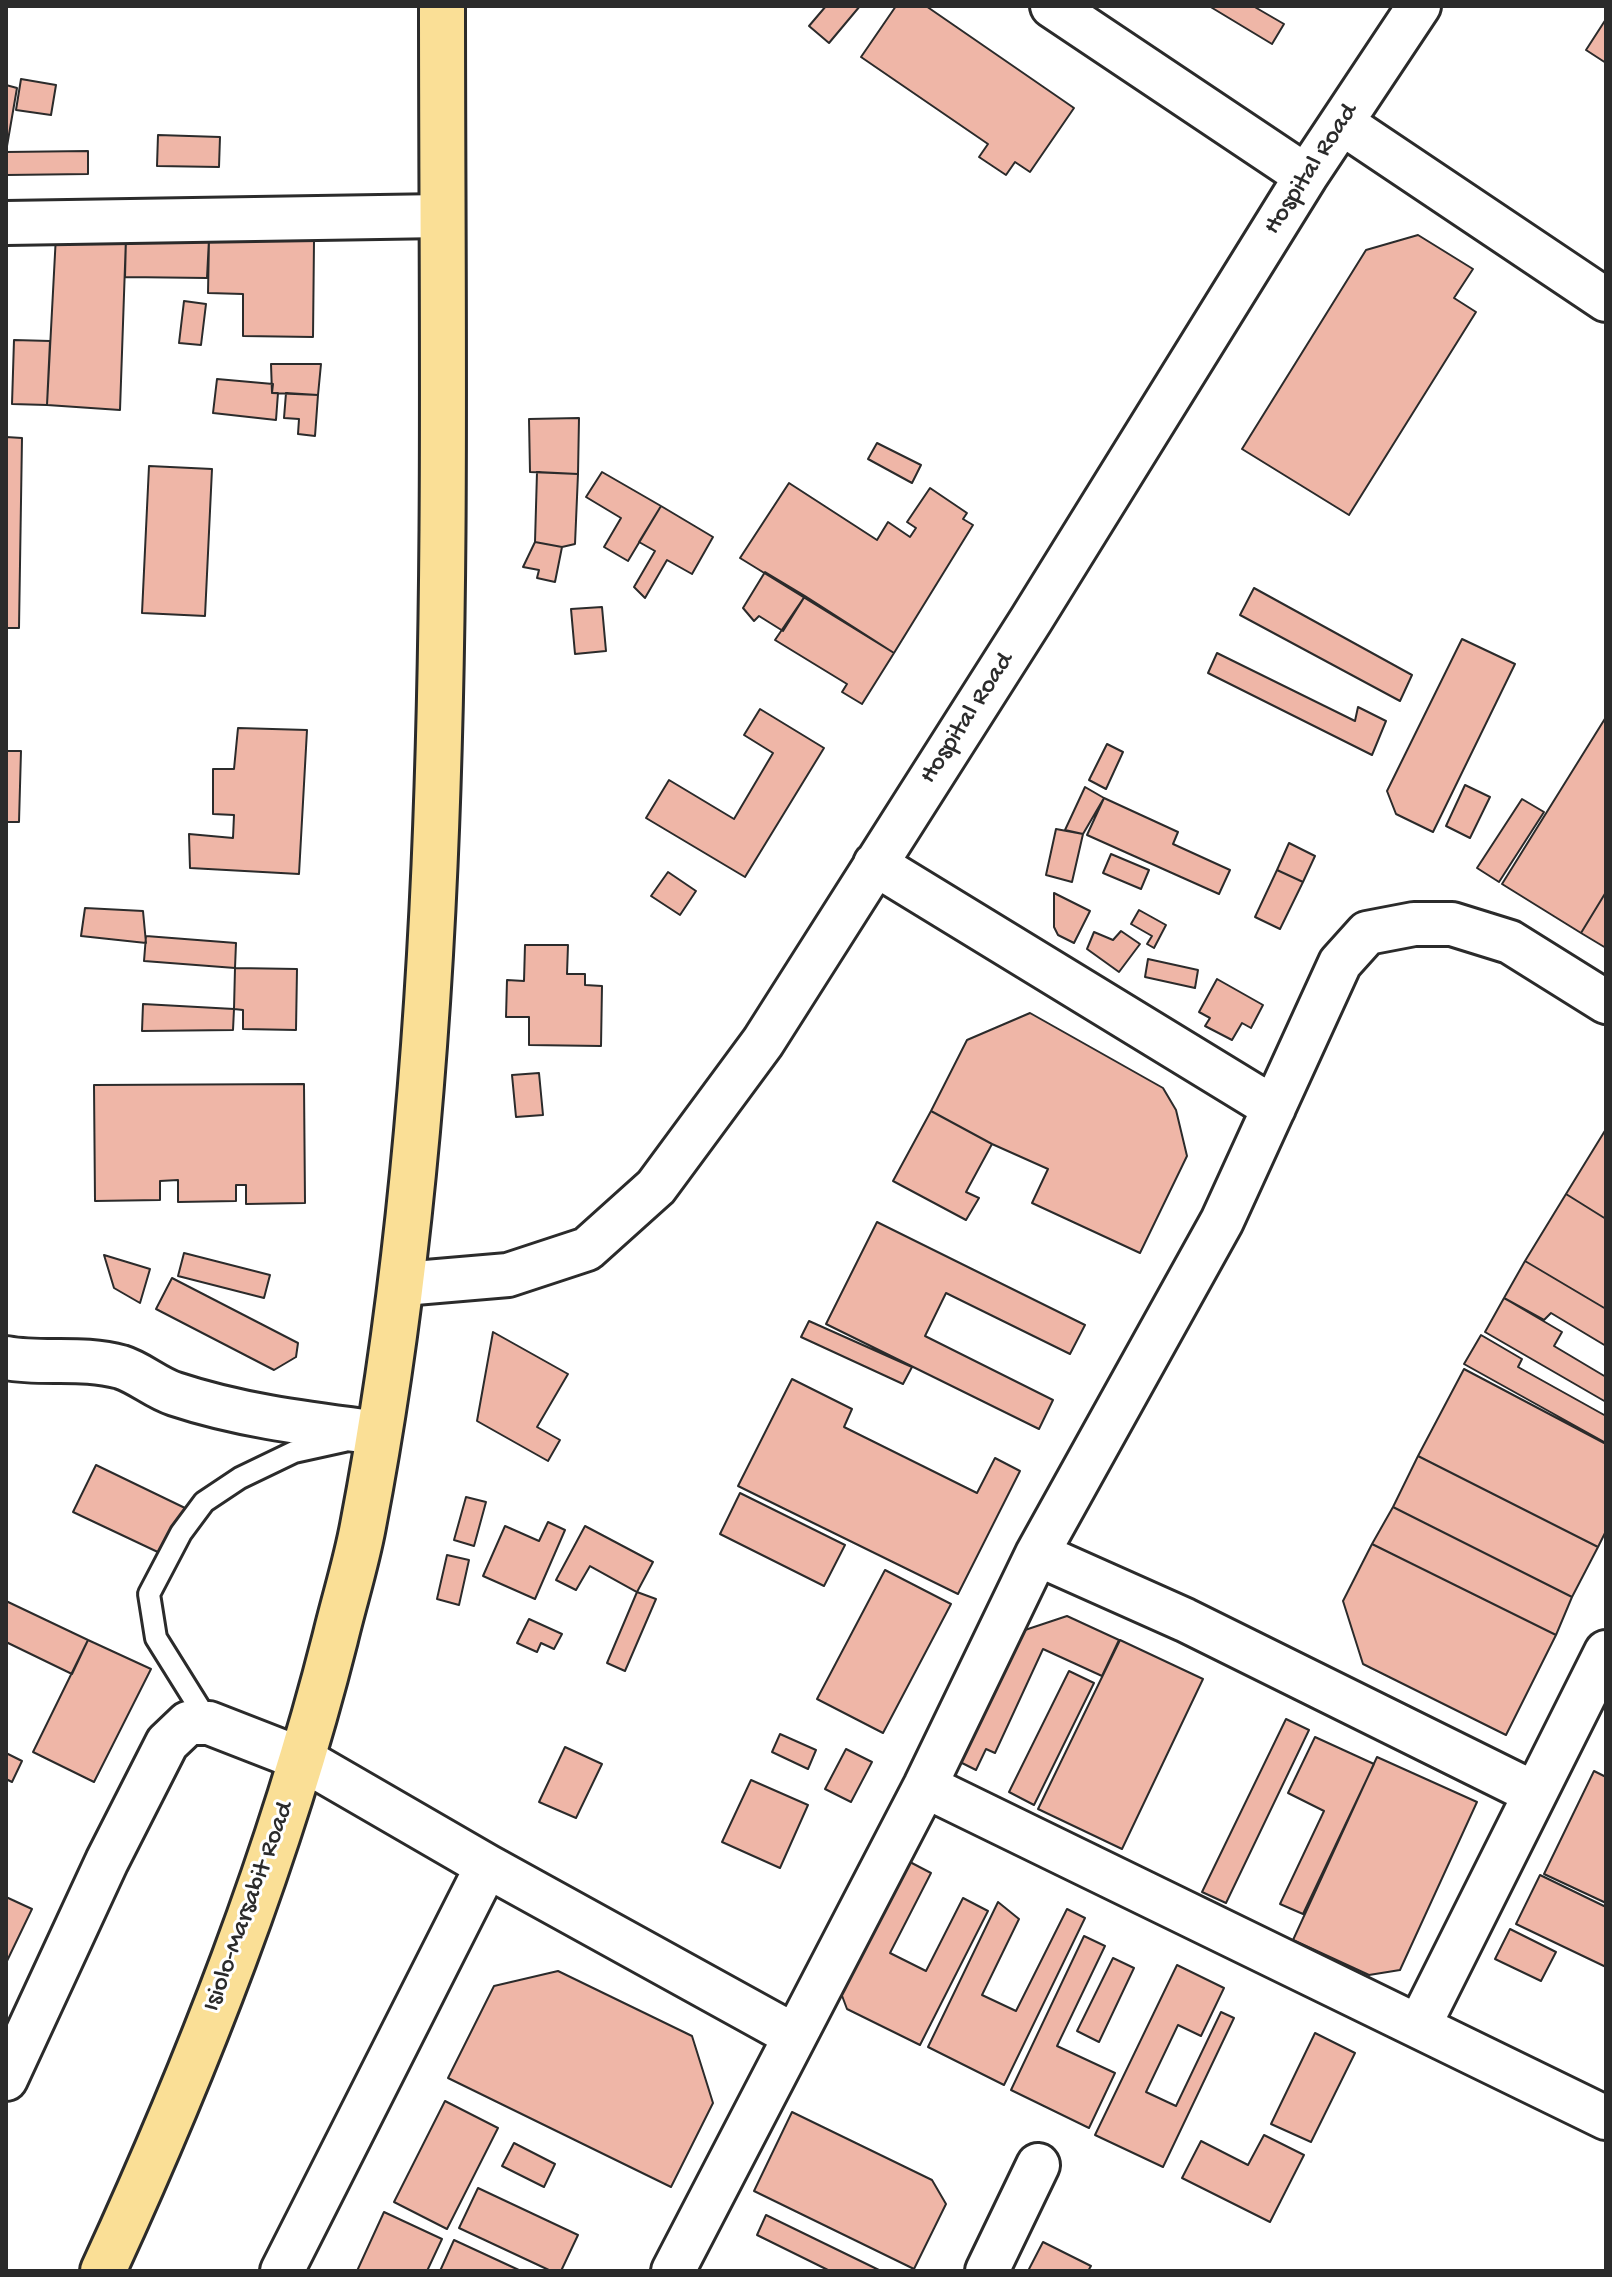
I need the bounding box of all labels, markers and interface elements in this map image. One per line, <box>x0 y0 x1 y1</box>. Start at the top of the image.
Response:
street label: Hospital Road <box>1258 99 1366 241</box>
street label: Hospital Road <box>914 648 1022 790</box>
street label: Isiolo-Marsabit Road <box>198 1798 302 2016</box>

